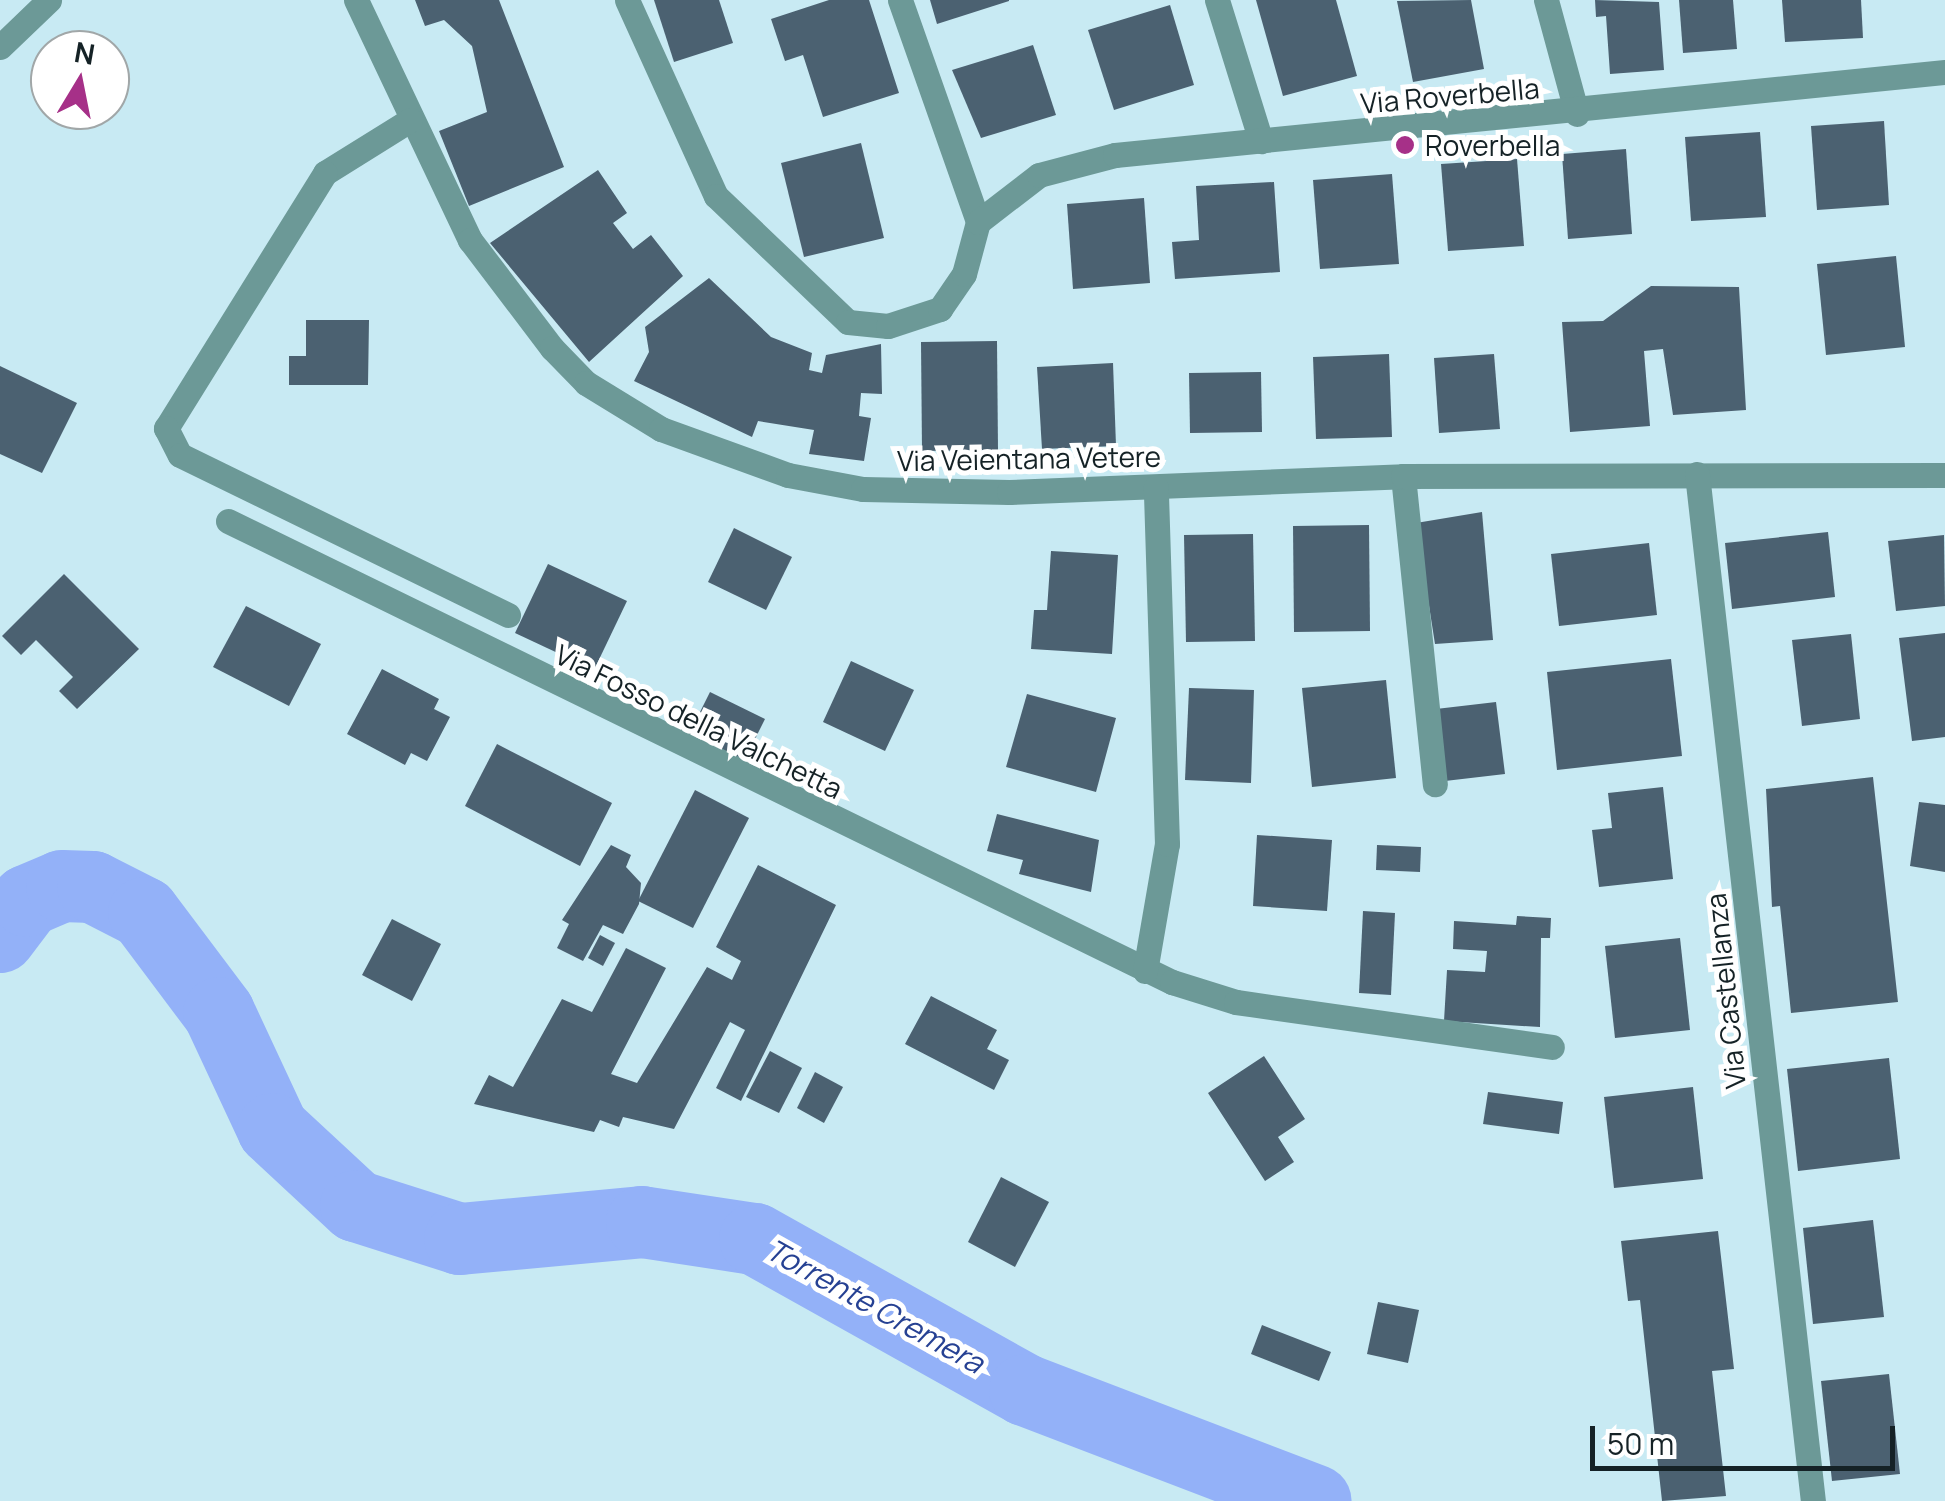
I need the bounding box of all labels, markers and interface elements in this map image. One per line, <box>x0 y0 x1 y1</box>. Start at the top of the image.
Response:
north arrow <box>30 30 130 130</box>
text: N <box>72 32 98 73</box>
street label: Via Roverbella <box>1359 70 1541 120</box>
place label: Roverbella <box>1425 128 1560 162</box>
marker: Roverbella <box>1394 134 1416 156</box>
street label: Via Veientana Vetere <box>897 439 1161 477</box>
street label: Via Fosso della Valchetta <box>550 637 848 805</box>
street label: Via Castellanza <box>1698 892 1752 1090</box>
water label: Torrente Cremera <box>760 1231 990 1381</box>
scale bar <box>1595 1406 1900 1468</box>
text: 50 m <box>1607 1423 1674 1464</box>

